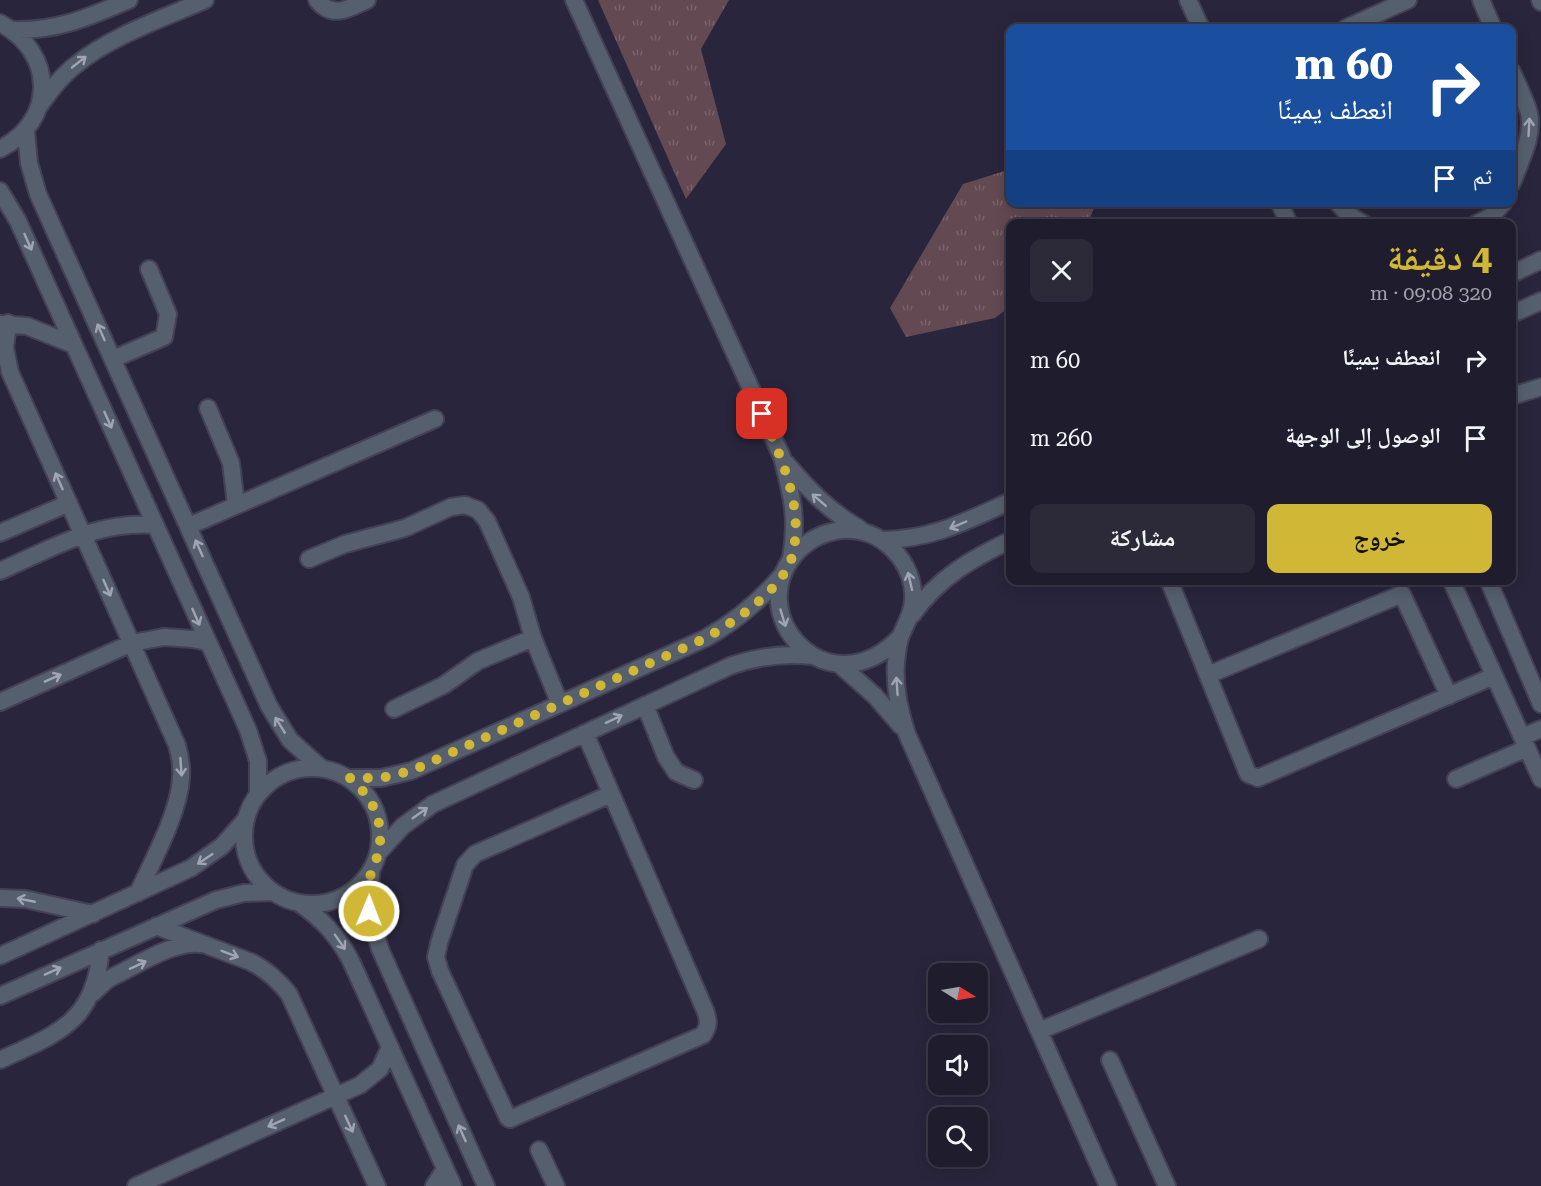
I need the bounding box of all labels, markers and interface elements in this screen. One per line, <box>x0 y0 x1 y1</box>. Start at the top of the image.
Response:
text: 60 m <box>1295 40 1393 89</box>
icon: right <box>1414 48 1492 126</box>
one-way arrow <box>71 56 87 69</box>
text: انعطف يمينًا <box>1277 94 1393 126</box>
one-way arrow <box>1523 118 1534 138</box>
icon: arrive <box>1428 162 1461 195</box>
text: ثم <box>1473 164 1492 189</box>
one-way arrow <box>23 233 34 251</box>
text: 4 دقيقة <box>1387 237 1492 279</box>
button: close <box>1030 239 1093 302</box>
text: 320 m · 09:08 <box>1370 281 1492 305</box>
one-way arrow <box>95 323 106 342</box>
icon: right <box>1459 344 1492 377</box>
text: انعطف يمينًا <box>1342 345 1441 370</box>
text: 60 m <box>1030 348 1080 373</box>
pin <box>736 388 787 439</box>
icon: arrive <box>745 397 778 430</box>
one-way arrow <box>103 411 114 429</box>
icon: arrive <box>1459 422 1492 455</box>
text: الوصول إلى الوجهة <box>1285 423 1441 448</box>
text: 260 m <box>1030 426 1093 451</box>
one-way arrow <box>53 472 64 491</box>
one-way arrow <box>812 493 827 507</box>
button: مشاركة <box>1030 504 1255 573</box>
button: خروج <box>1267 504 1492 573</box>
one-way arrow <box>949 520 967 531</box>
one-way arrow <box>192 539 203 557</box>
one-way arrow <box>904 572 916 591</box>
one-way arrow <box>102 578 113 596</box>
one-way arrow <box>191 608 202 626</box>
one-way arrow <box>779 608 790 627</box>
one-way arrow <box>44 672 62 683</box>
one-way arrow <box>891 676 902 696</box>
one-way arrow <box>605 713 623 725</box>
one-way arrow <box>274 717 286 734</box>
one-way arrow <box>175 757 186 777</box>
one-way arrow <box>411 807 428 819</box>
one-way arrow <box>197 853 213 865</box>
position arrow <box>337 879 401 943</box>
one-way arrow <box>17 894 36 905</box>
one-way arrow <box>334 934 346 950</box>
one-way arrow <box>220 950 239 961</box>
one-way arrow <box>128 958 146 970</box>
north arrow <box>928 963 988 1023</box>
map controls <box>928 963 988 1167</box>
one-way arrow <box>44 965 62 977</box>
button: sound <box>928 1035 988 1095</box>
button: search <box>928 1107 988 1167</box>
one-way arrow <box>343 1115 355 1133</box>
one-way arrow <box>267 1118 286 1129</box>
one-way arrow <box>456 1124 468 1142</box>

